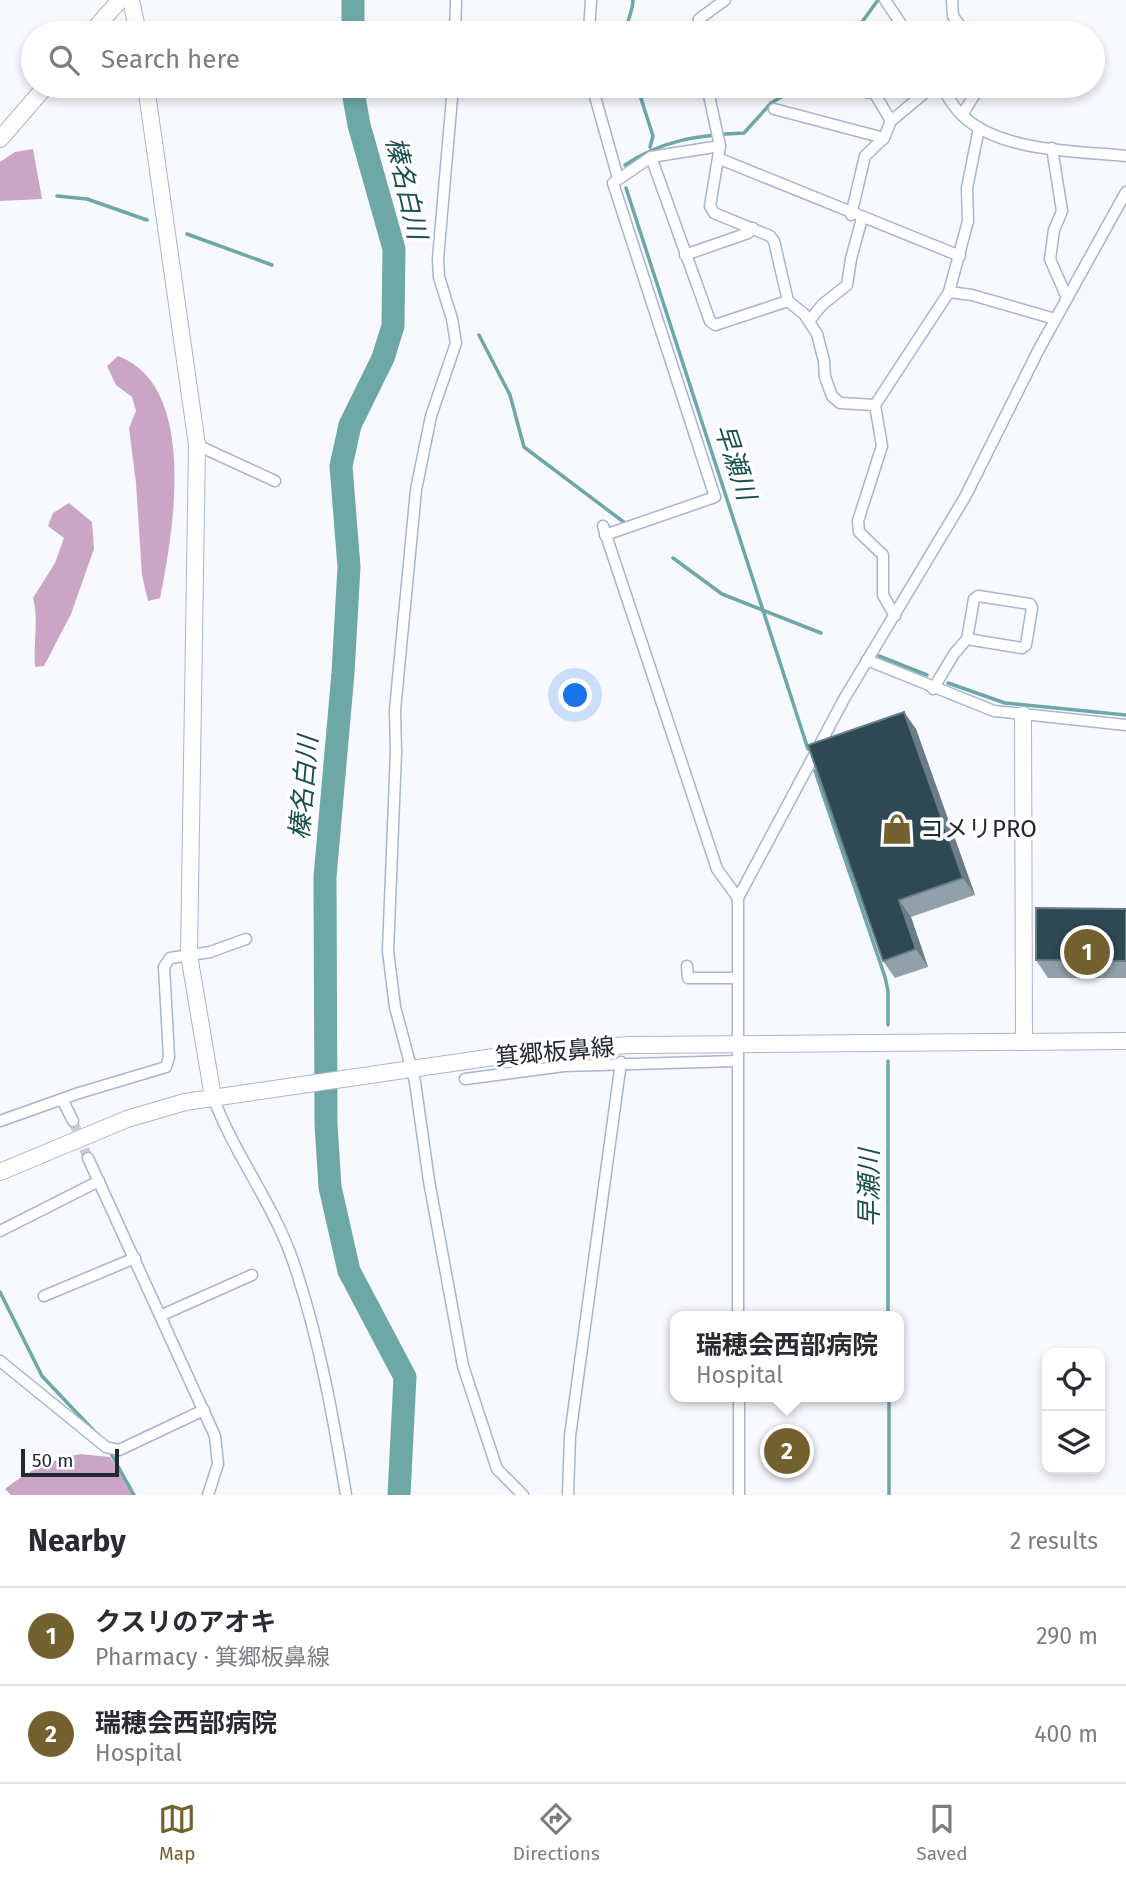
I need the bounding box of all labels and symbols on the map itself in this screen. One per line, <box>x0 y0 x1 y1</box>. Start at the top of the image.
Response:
water label: 榛名白川 <box>379 134 433 245</box>
water label: 早瀬川 <box>708 420 763 507</box>
your location <box>558 678 592 712</box>
water label: 榛名白川 <box>284 732 324 841</box>
shop icon: コメリPRO <box>880 812 914 846</box>
place label: コメリPRO <box>920 815 1037 843</box>
pin: 1 <box>1064 926 1110 978</box>
street label: 箕郷板鼻線 <box>494 1033 616 1071</box>
water label: 早瀬川 <box>854 1146 885 1227</box>
pin: 2 <box>764 1425 810 1477</box>
scale bar <box>21 1446 119 1478</box>

